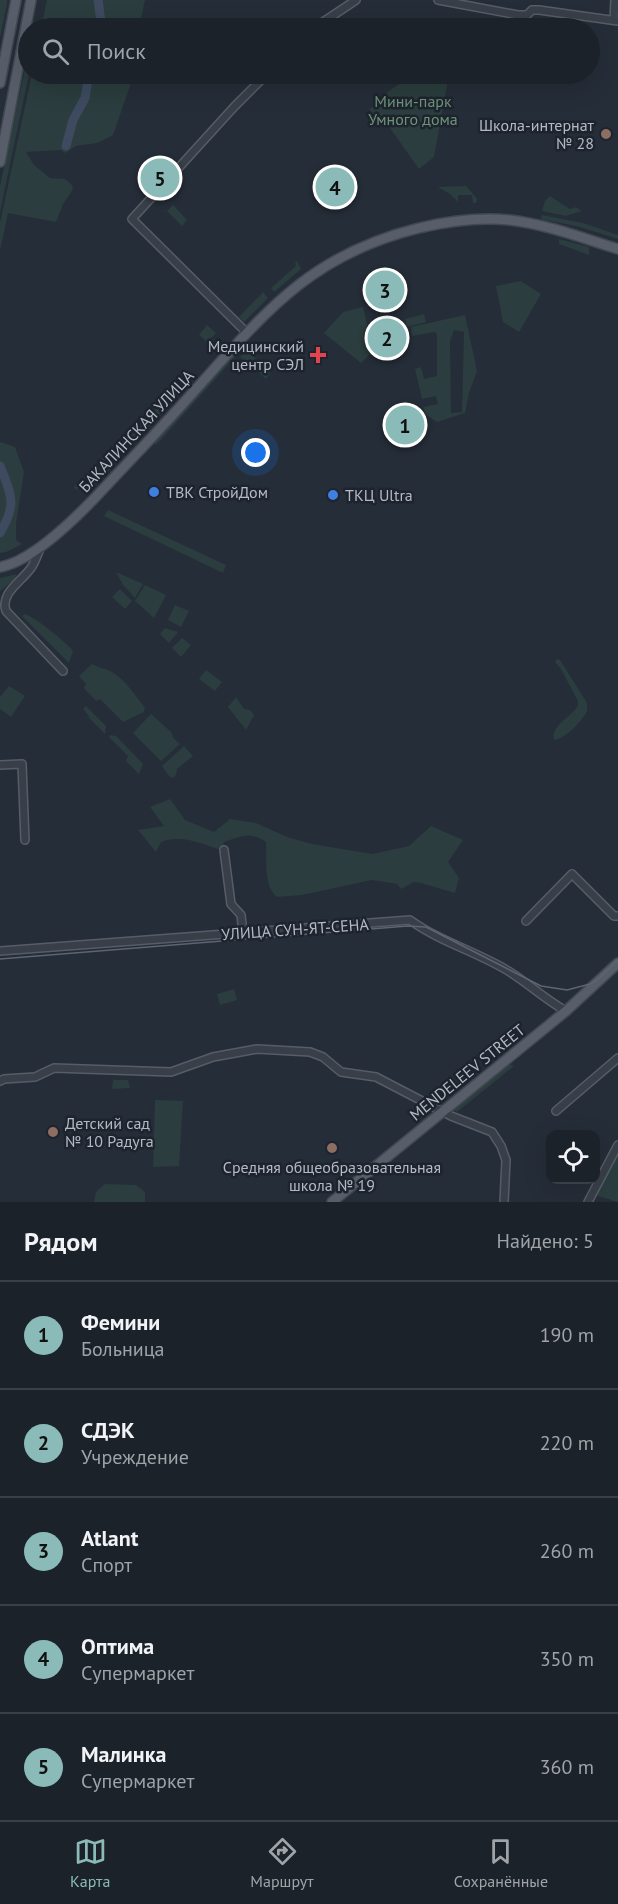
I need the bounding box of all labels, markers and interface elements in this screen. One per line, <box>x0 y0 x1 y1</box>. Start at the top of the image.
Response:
search box <box>18 18 600 84</box>
icon: search <box>39 35 72 68</box>
text: Поиск <box>87 37 146 65</box>
park label: Мини-парк Умного дома <box>368 91 458 129</box>
place label: Школа-интернат № 28 <box>479 115 595 153</box>
marker: Школа-интернат № 28 <box>599 127 613 141</box>
pin: 5 <box>140 156 180 201</box>
pin: 4 <box>316 164 354 210</box>
pin: 3 <box>366 268 404 312</box>
pin: 2 <box>368 316 406 360</box>
place label: Медицинский центр СЭЛ <box>208 336 304 374</box>
marker: Медицинский центр СЭЛ <box>309 346 327 364</box>
street label: БАКАЛИНСКАЯ УЛИЦА <box>74 365 198 496</box>
pin: 1 <box>386 402 424 448</box>
your location <box>241 438 270 467</box>
place label: ТВК СтройДом <box>166 482 268 502</box>
marker: ТВК СтройДом <box>147 485 161 499</box>
place label: ТКЦ Ultra <box>345 485 413 505</box>
marker: ТКЦ Ultra <box>326 488 340 502</box>
street label: УЛИЦА СУН-ЯТ-СЕНА <box>221 914 370 944</box>
street label: MENDELEEV STREET <box>405 1019 529 1125</box>
place label: Детский сад № 10 Радуга <box>65 1113 154 1151</box>
marker: Детский сад № 10 Радуга <box>46 1125 60 1139</box>
map controls <box>546 1130 600 1184</box>
button: locate <box>546 1130 600 1184</box>
marker: Средняя общеобразовательная школа № 19 <box>325 1141 339 1155</box>
place label: Средняя общеобразовательная школа № 19 <box>223 1157 441 1195</box>
text: Рядом <box>24 1225 98 1258</box>
text: Найдено: 5 <box>497 1228 594 1254</box>
text: Фемини <box>81 1308 160 1336</box>
text: 1 <box>38 1322 49 1348</box>
text: 190 m <box>540 1322 594 1348</box>
text: Больница <box>81 1336 165 1362</box>
text: СДЭК <box>81 1416 135 1444</box>
text: 2 <box>38 1430 49 1456</box>
text: 220 m <box>540 1430 594 1456</box>
text: Учреждение <box>81 1444 189 1470</box>
text: Atlant <box>81 1524 138 1552</box>
text: 3 <box>38 1538 49 1564</box>
text: 260 m <box>540 1538 594 1564</box>
text: Спорт <box>81 1552 132 1578</box>
text: Оптима <box>81 1632 154 1660</box>
text: 4 <box>38 1646 49 1672</box>
text: 350 m <box>540 1646 594 1672</box>
text: Супермаркет <box>81 1660 194 1686</box>
text: Малинка <box>81 1740 166 1768</box>
text: 5 <box>38 1754 49 1780</box>
text: 360 m <box>540 1754 594 1780</box>
text: Супермаркет <box>81 1768 194 1794</box>
tab: Карта <box>70 1835 110 1891</box>
tab: Маршрут <box>250 1835 314 1891</box>
tab: Сохранённые <box>454 1835 548 1891</box>

